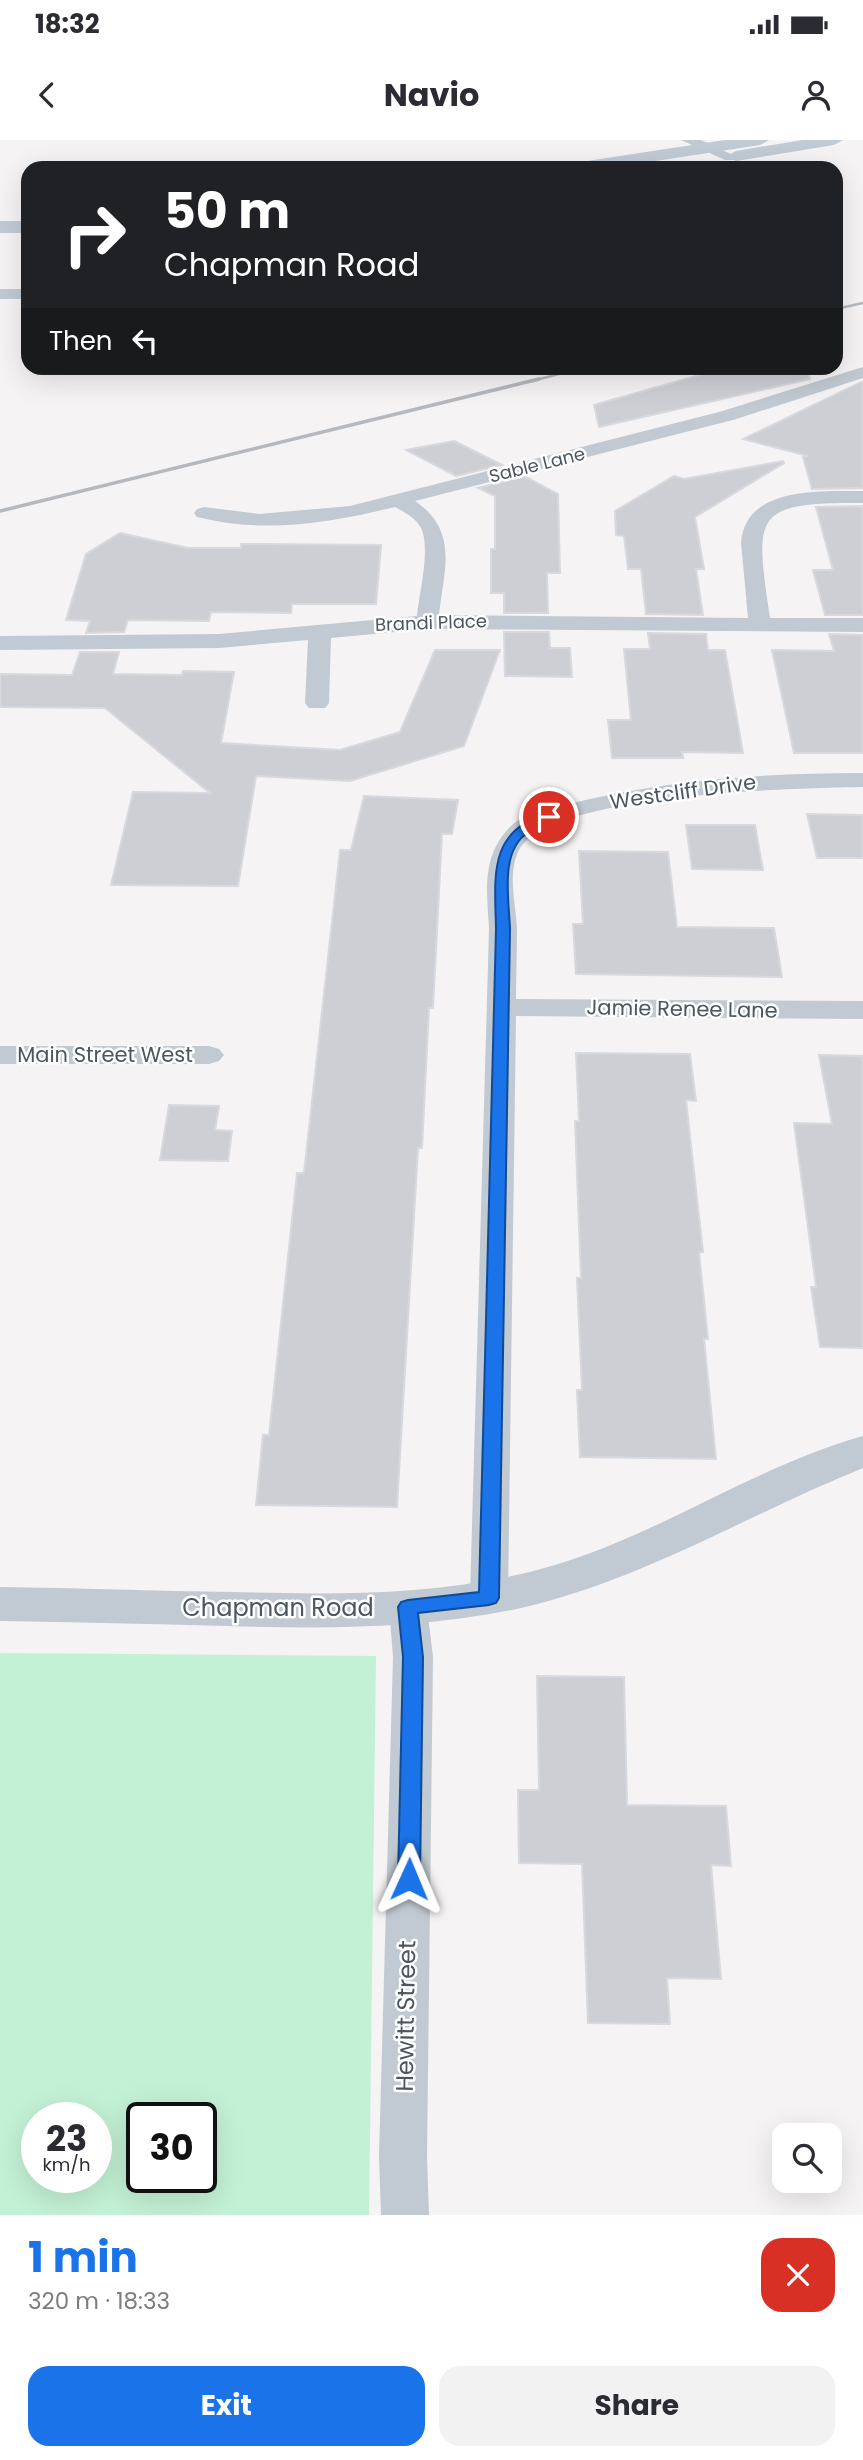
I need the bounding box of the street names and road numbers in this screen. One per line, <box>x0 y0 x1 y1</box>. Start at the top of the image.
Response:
street label: Sable Lane <box>486 441 587 488</box>
street label: Brandi Place <box>375 608 487 637</box>
street label: Westcliff Drive <box>608 767 758 816</box>
street label: Jamie Renee Lane <box>586 992 778 1025</box>
street label: Main Street West <box>17 1040 193 1069</box>
street label: Chapman Road <box>182 1591 374 1624</box>
street label: Hewitt Street <box>388 1940 423 2092</box>

